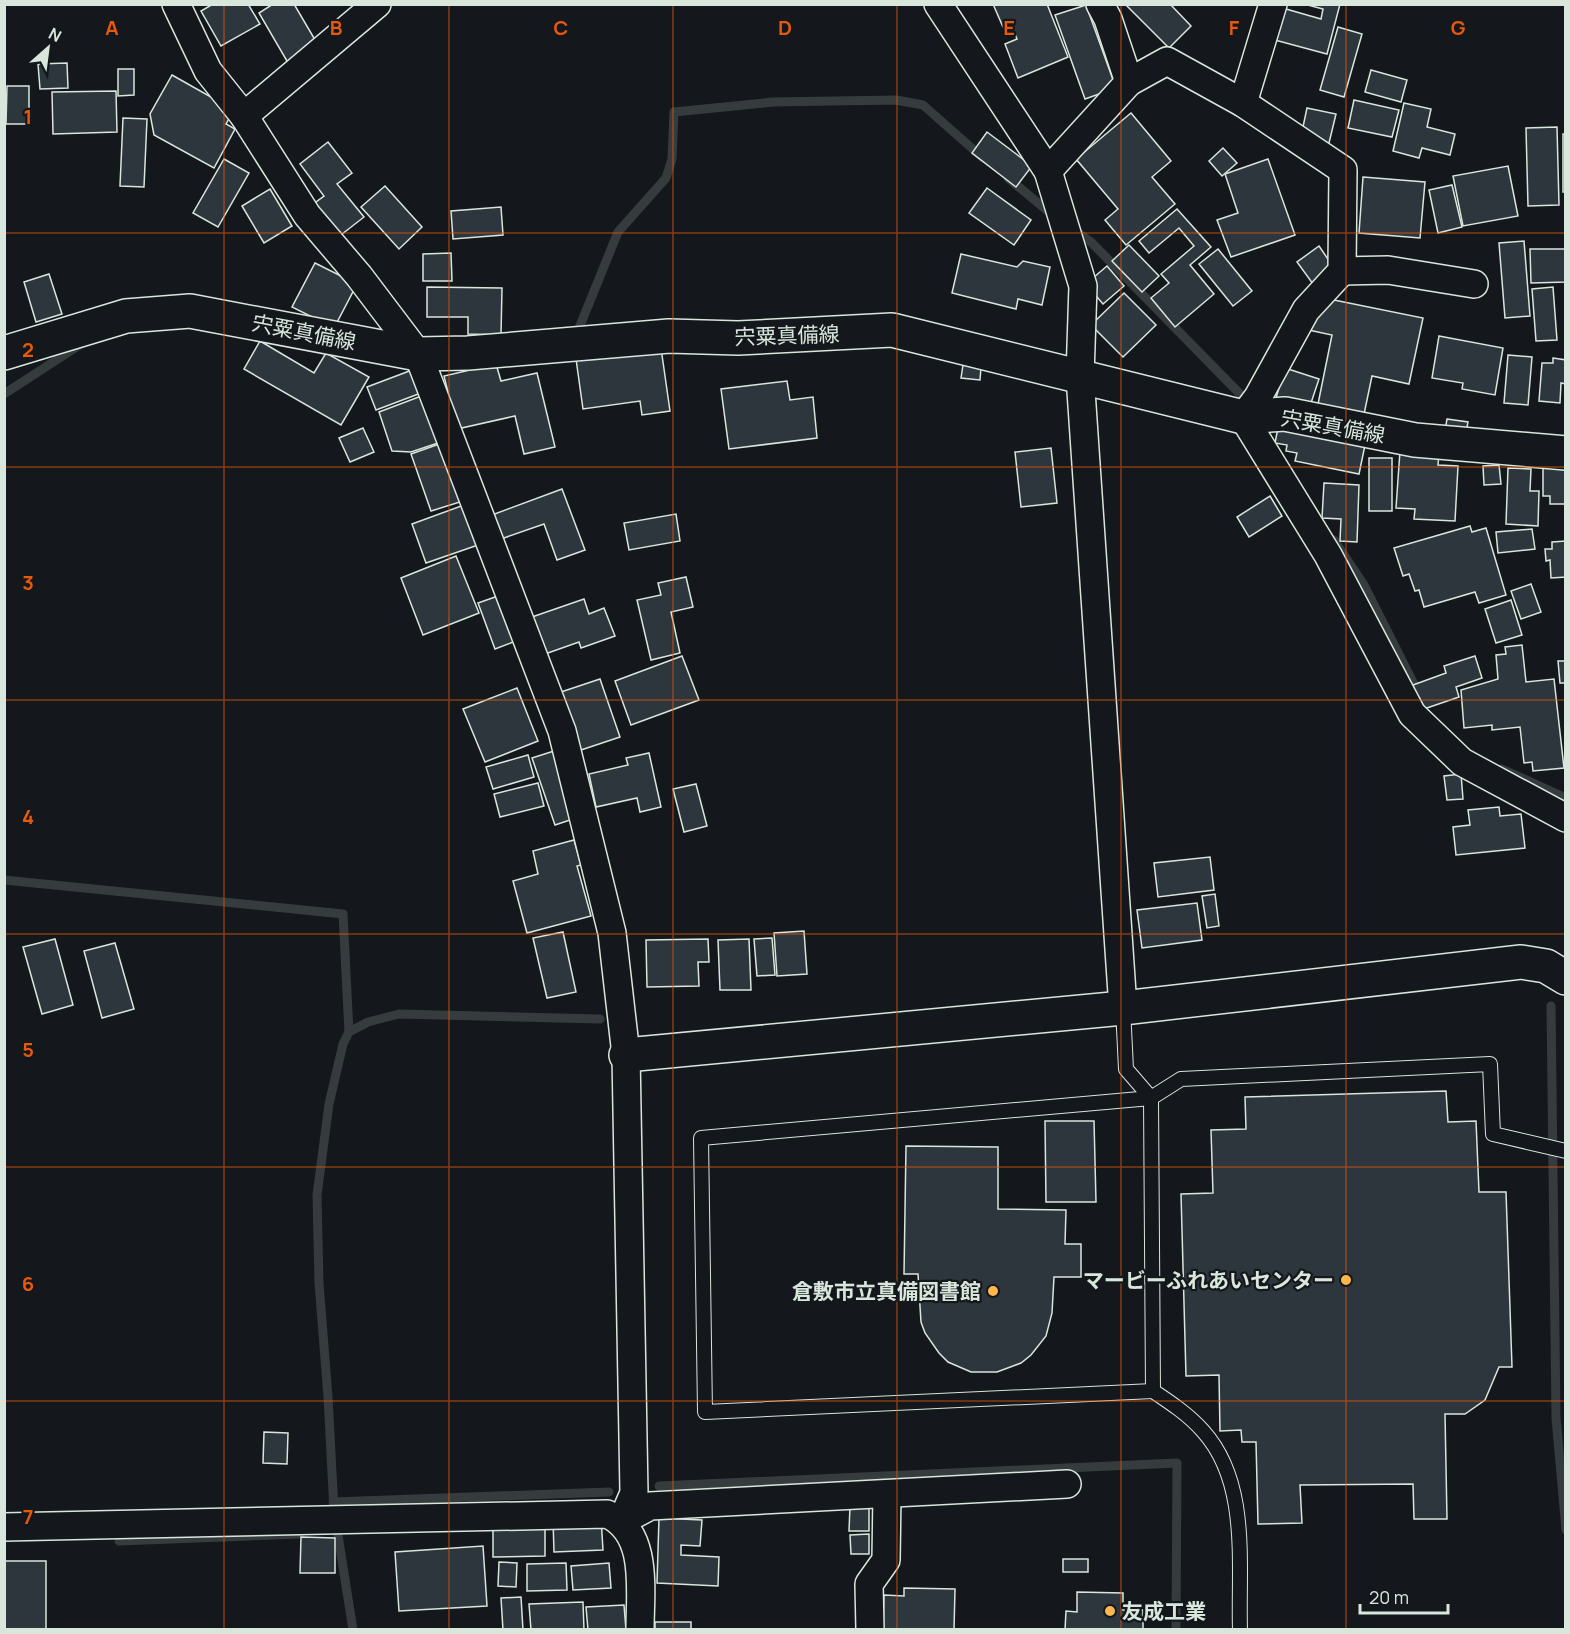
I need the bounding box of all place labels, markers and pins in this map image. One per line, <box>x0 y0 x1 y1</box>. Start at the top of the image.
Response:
place label: マービーふれあいセンター <box>1083 1266 1334 1294</box>
marker: マービーふれあいセンター <box>1339 1273 1353 1287</box>
place label: 倉敷市立真備図書館 <box>792 1277 981 1305</box>
marker: 倉敷市立真備図書館 <box>986 1284 1000 1298</box>
place label: 友成工業 <box>1122 1597 1206 1625</box>
marker: 友成工業 <box>1103 1604 1117 1618</box>

